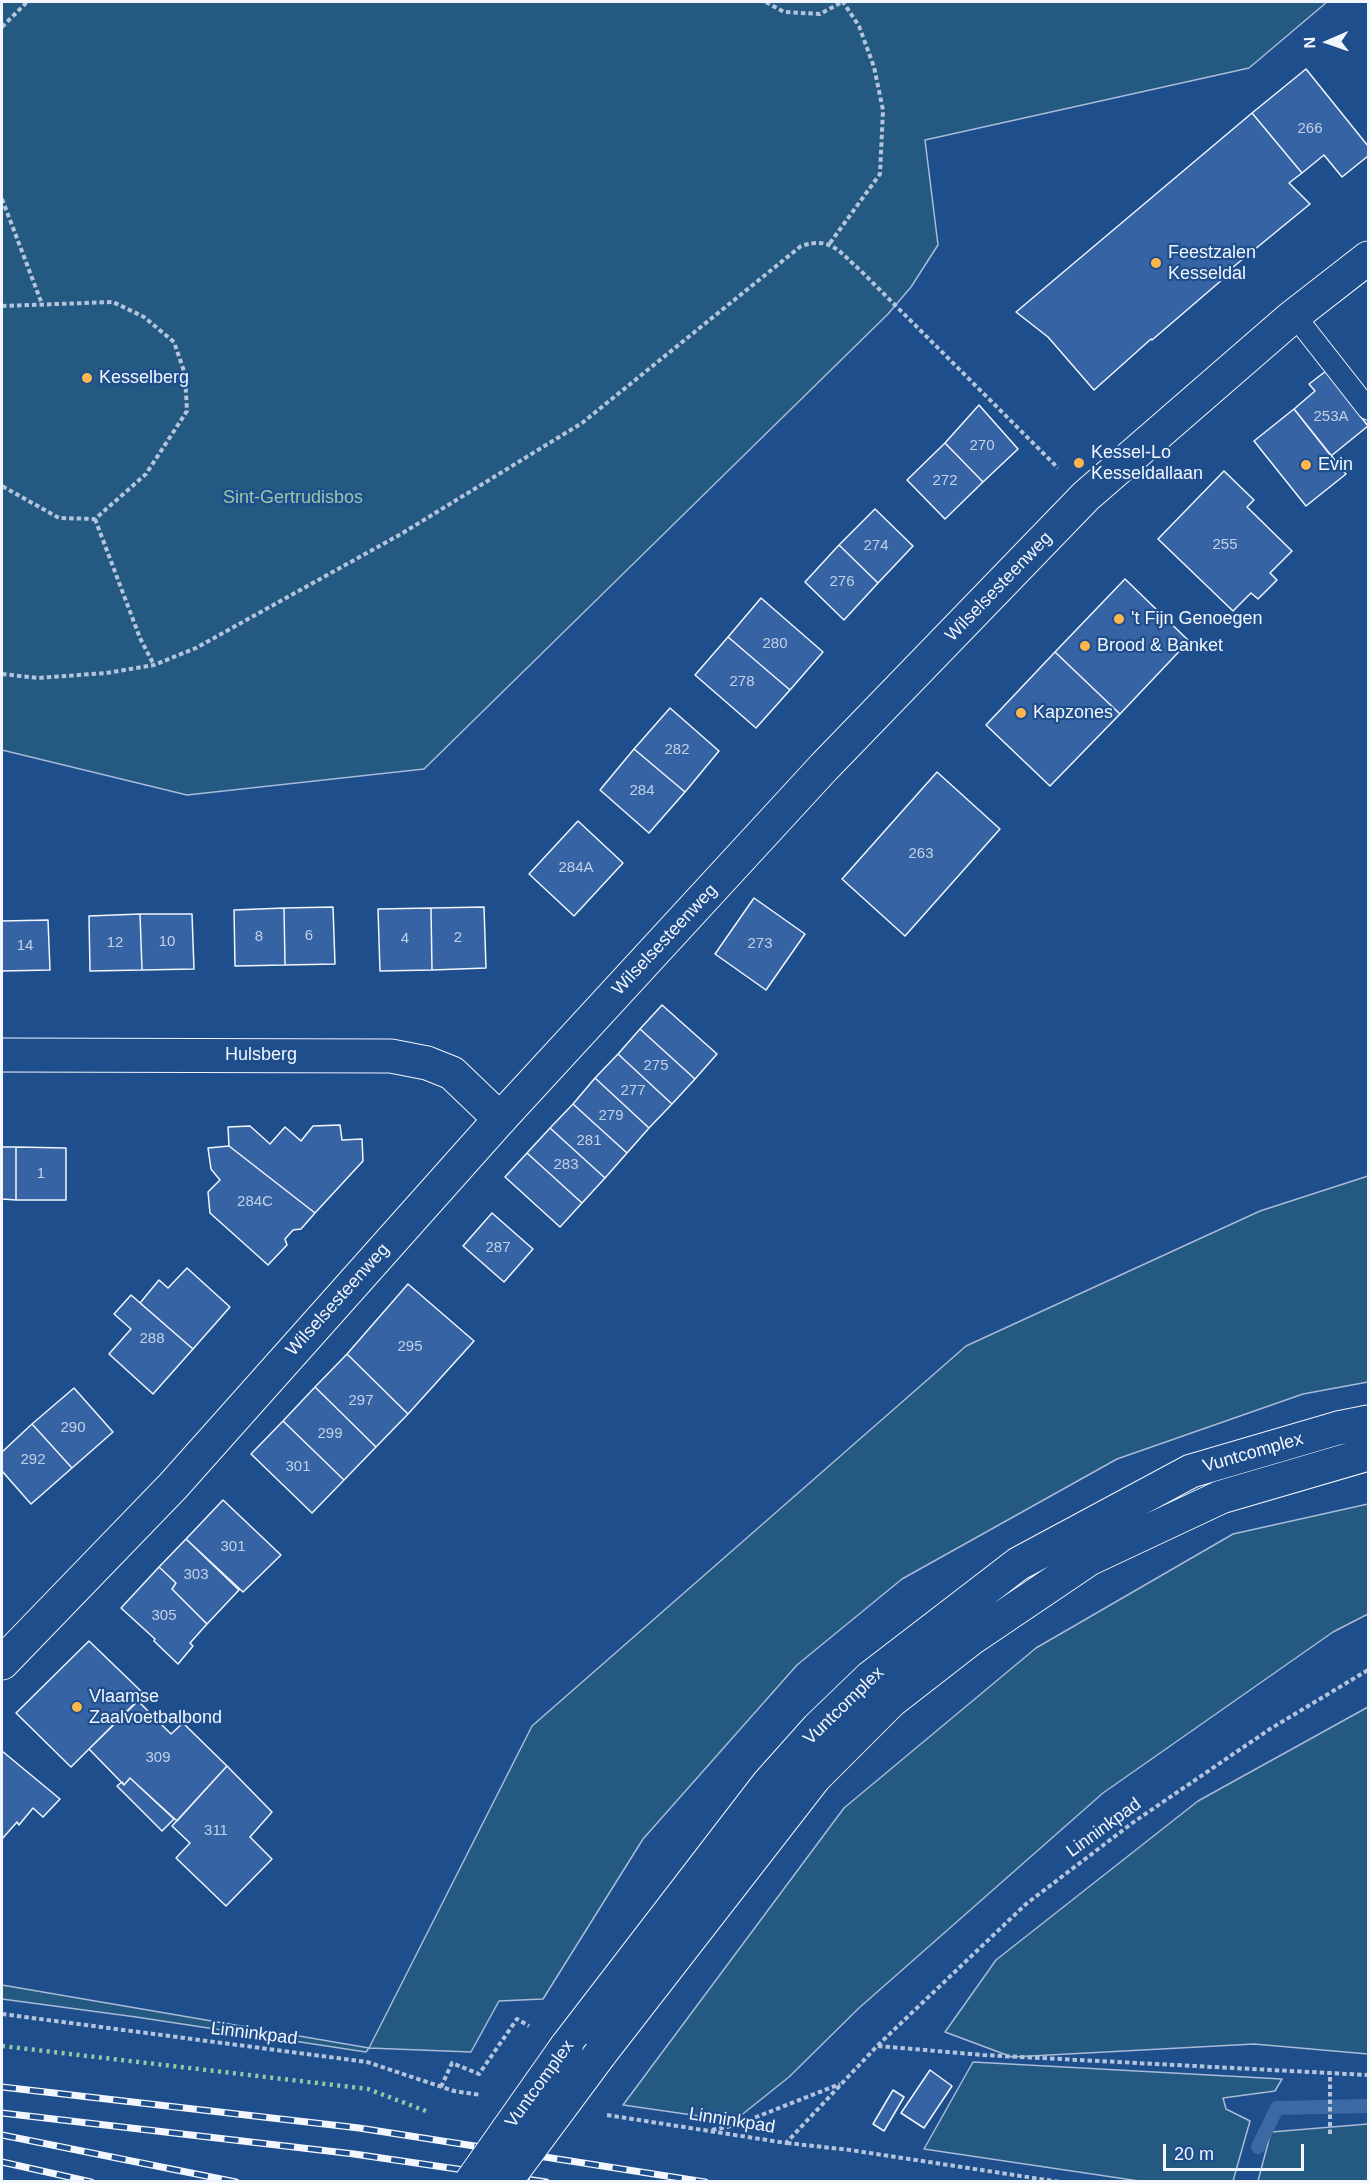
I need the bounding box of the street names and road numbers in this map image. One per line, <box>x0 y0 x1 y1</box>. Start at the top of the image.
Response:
street label: Wilselsesteenweg <box>941 528 1057 646</box>
street label: Wilselsesteenweg <box>608 880 722 1000</box>
street label: Hulsberg <box>225 1044 297 1066</box>
street label: Wilselsesteenweg <box>282 1239 394 1361</box>
street label: Vuntcomplex <box>1200 1428 1306 1478</box>
street label: Vuntcomplex <box>799 1662 889 1750</box>
street label: Linninkpad <box>1062 1794 1146 1862</box>
street label: Linninkpad <box>209 2018 299 2050</box>
street label: Vuntcomplex <box>501 2036 579 2132</box>
street label: Linninkpad <box>687 2104 777 2138</box>

